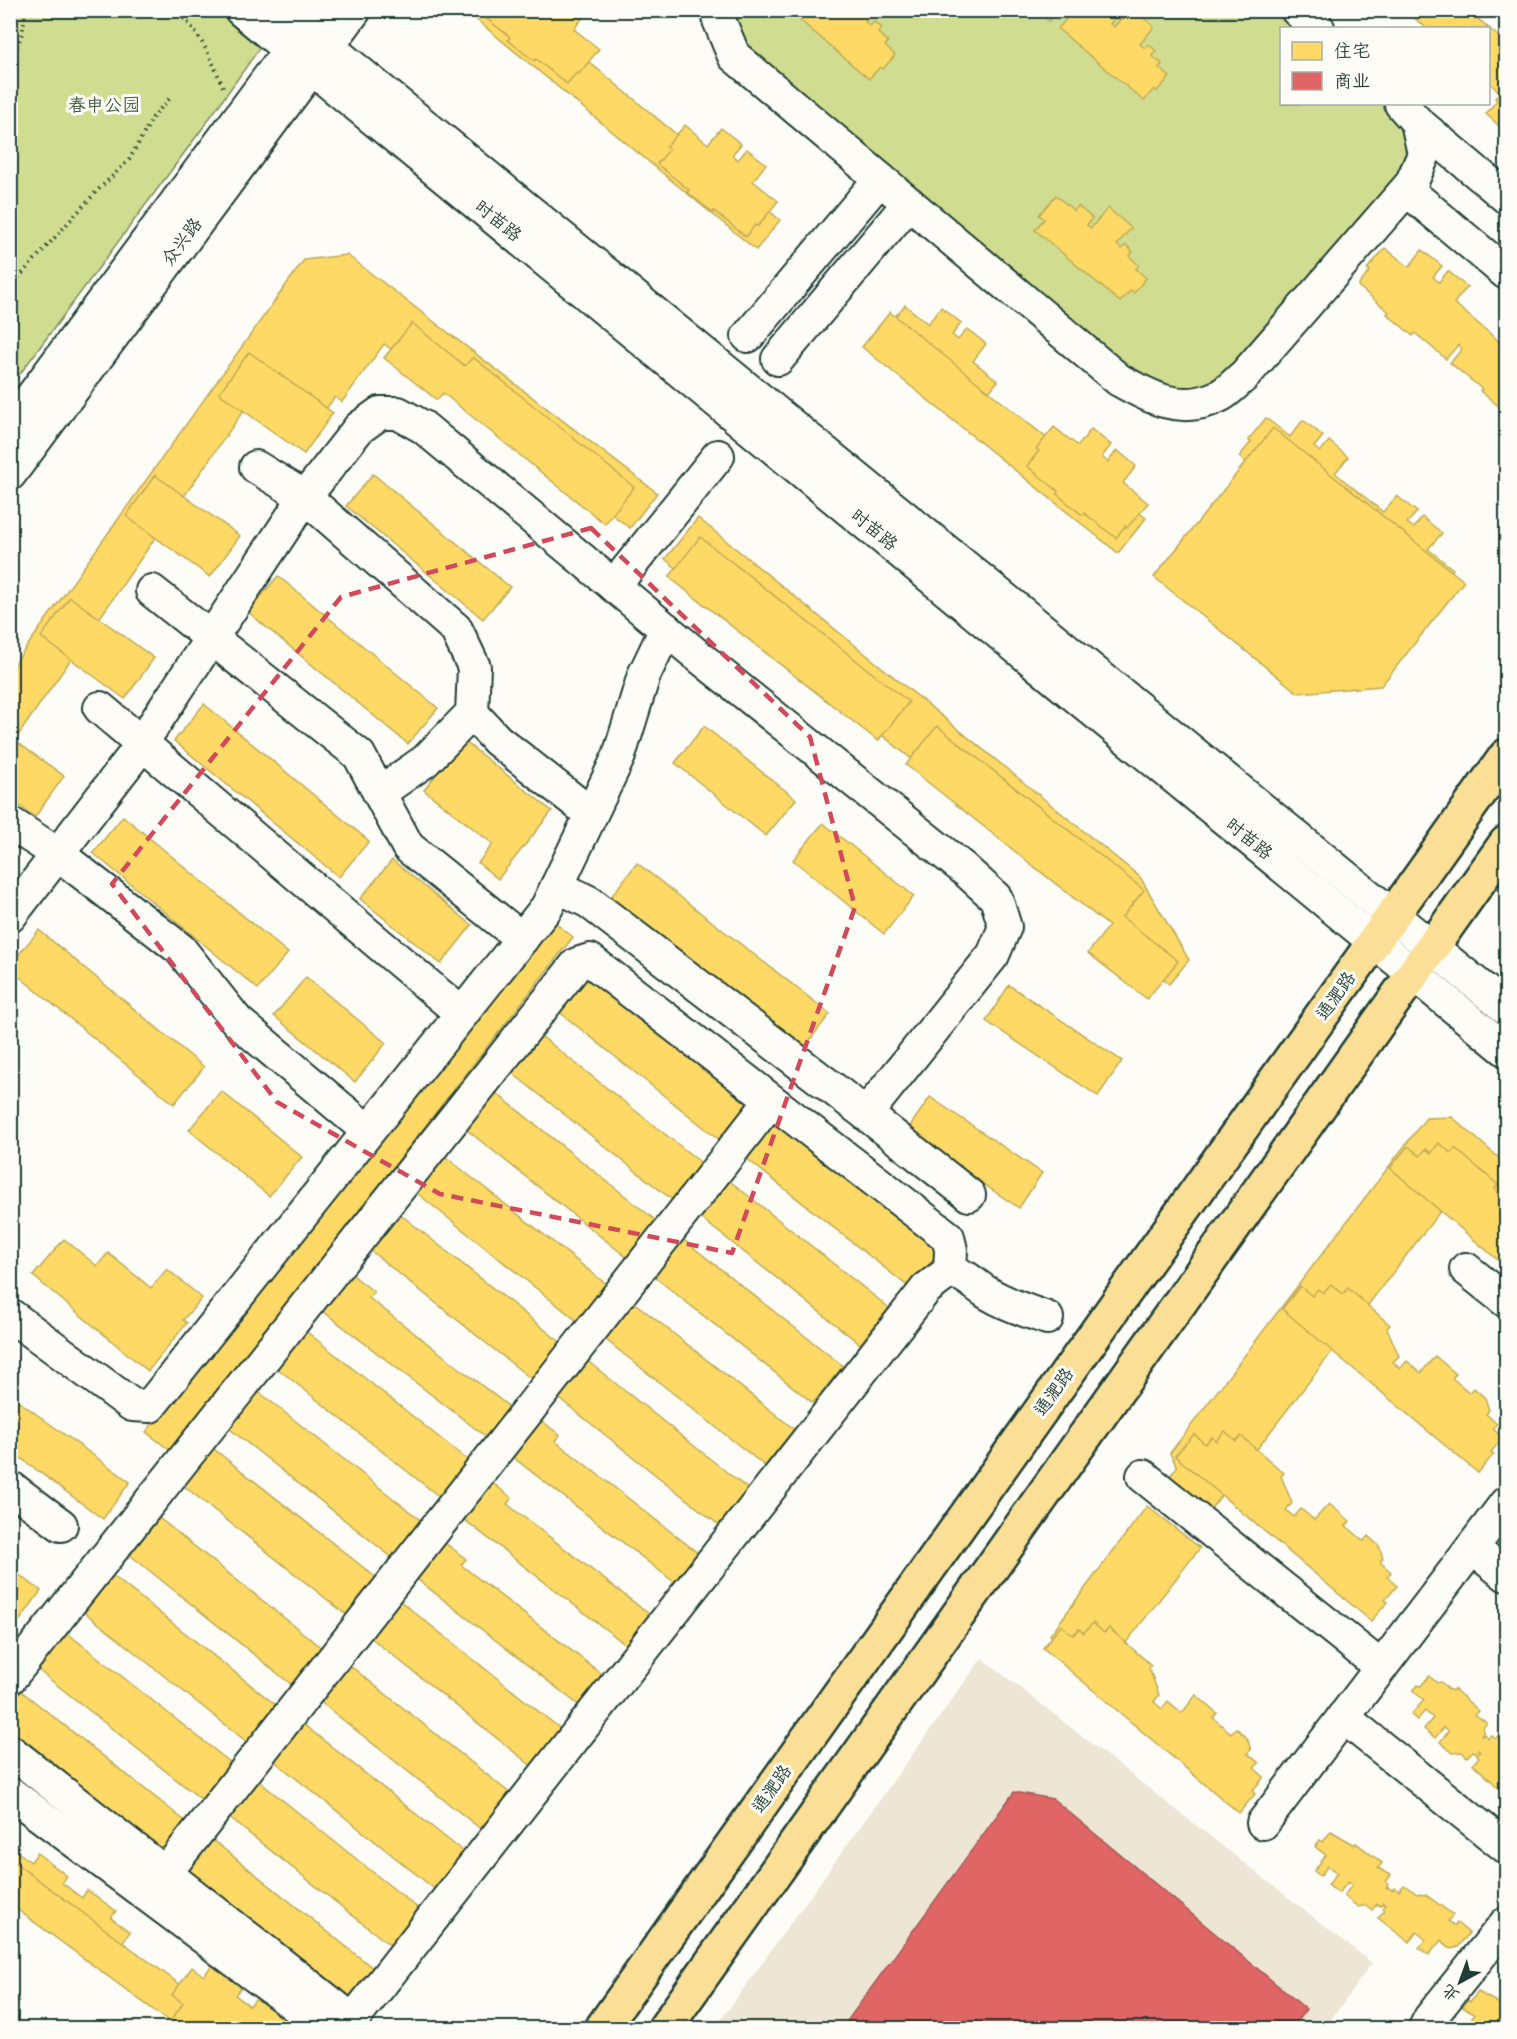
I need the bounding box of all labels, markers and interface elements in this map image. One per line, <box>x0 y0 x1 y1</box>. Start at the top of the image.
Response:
legend <box>1280 27 1490 105</box>
text: 住宅 <box>1334 41 1370 62</box>
text: 商业 <box>1334 71 1370 92</box>
park label: 春申公园 <box>68 95 140 116</box>
street label: 时苗路 <box>470 196 526 246</box>
street label: 众兴路 <box>157 214 207 270</box>
street label: 时苗路 <box>846 505 902 555</box>
street label: 时苗路 <box>1221 814 1277 864</box>
street label: 通淝路 <box>1312 968 1360 1024</box>
street label: 通淝路 <box>1030 1364 1078 1420</box>
street label: 通淝路 <box>748 1761 796 1817</box>
north arrow <box>1430 1952 1490 2012</box>
text: 北 <box>1439 1980 1463 2005</box>

